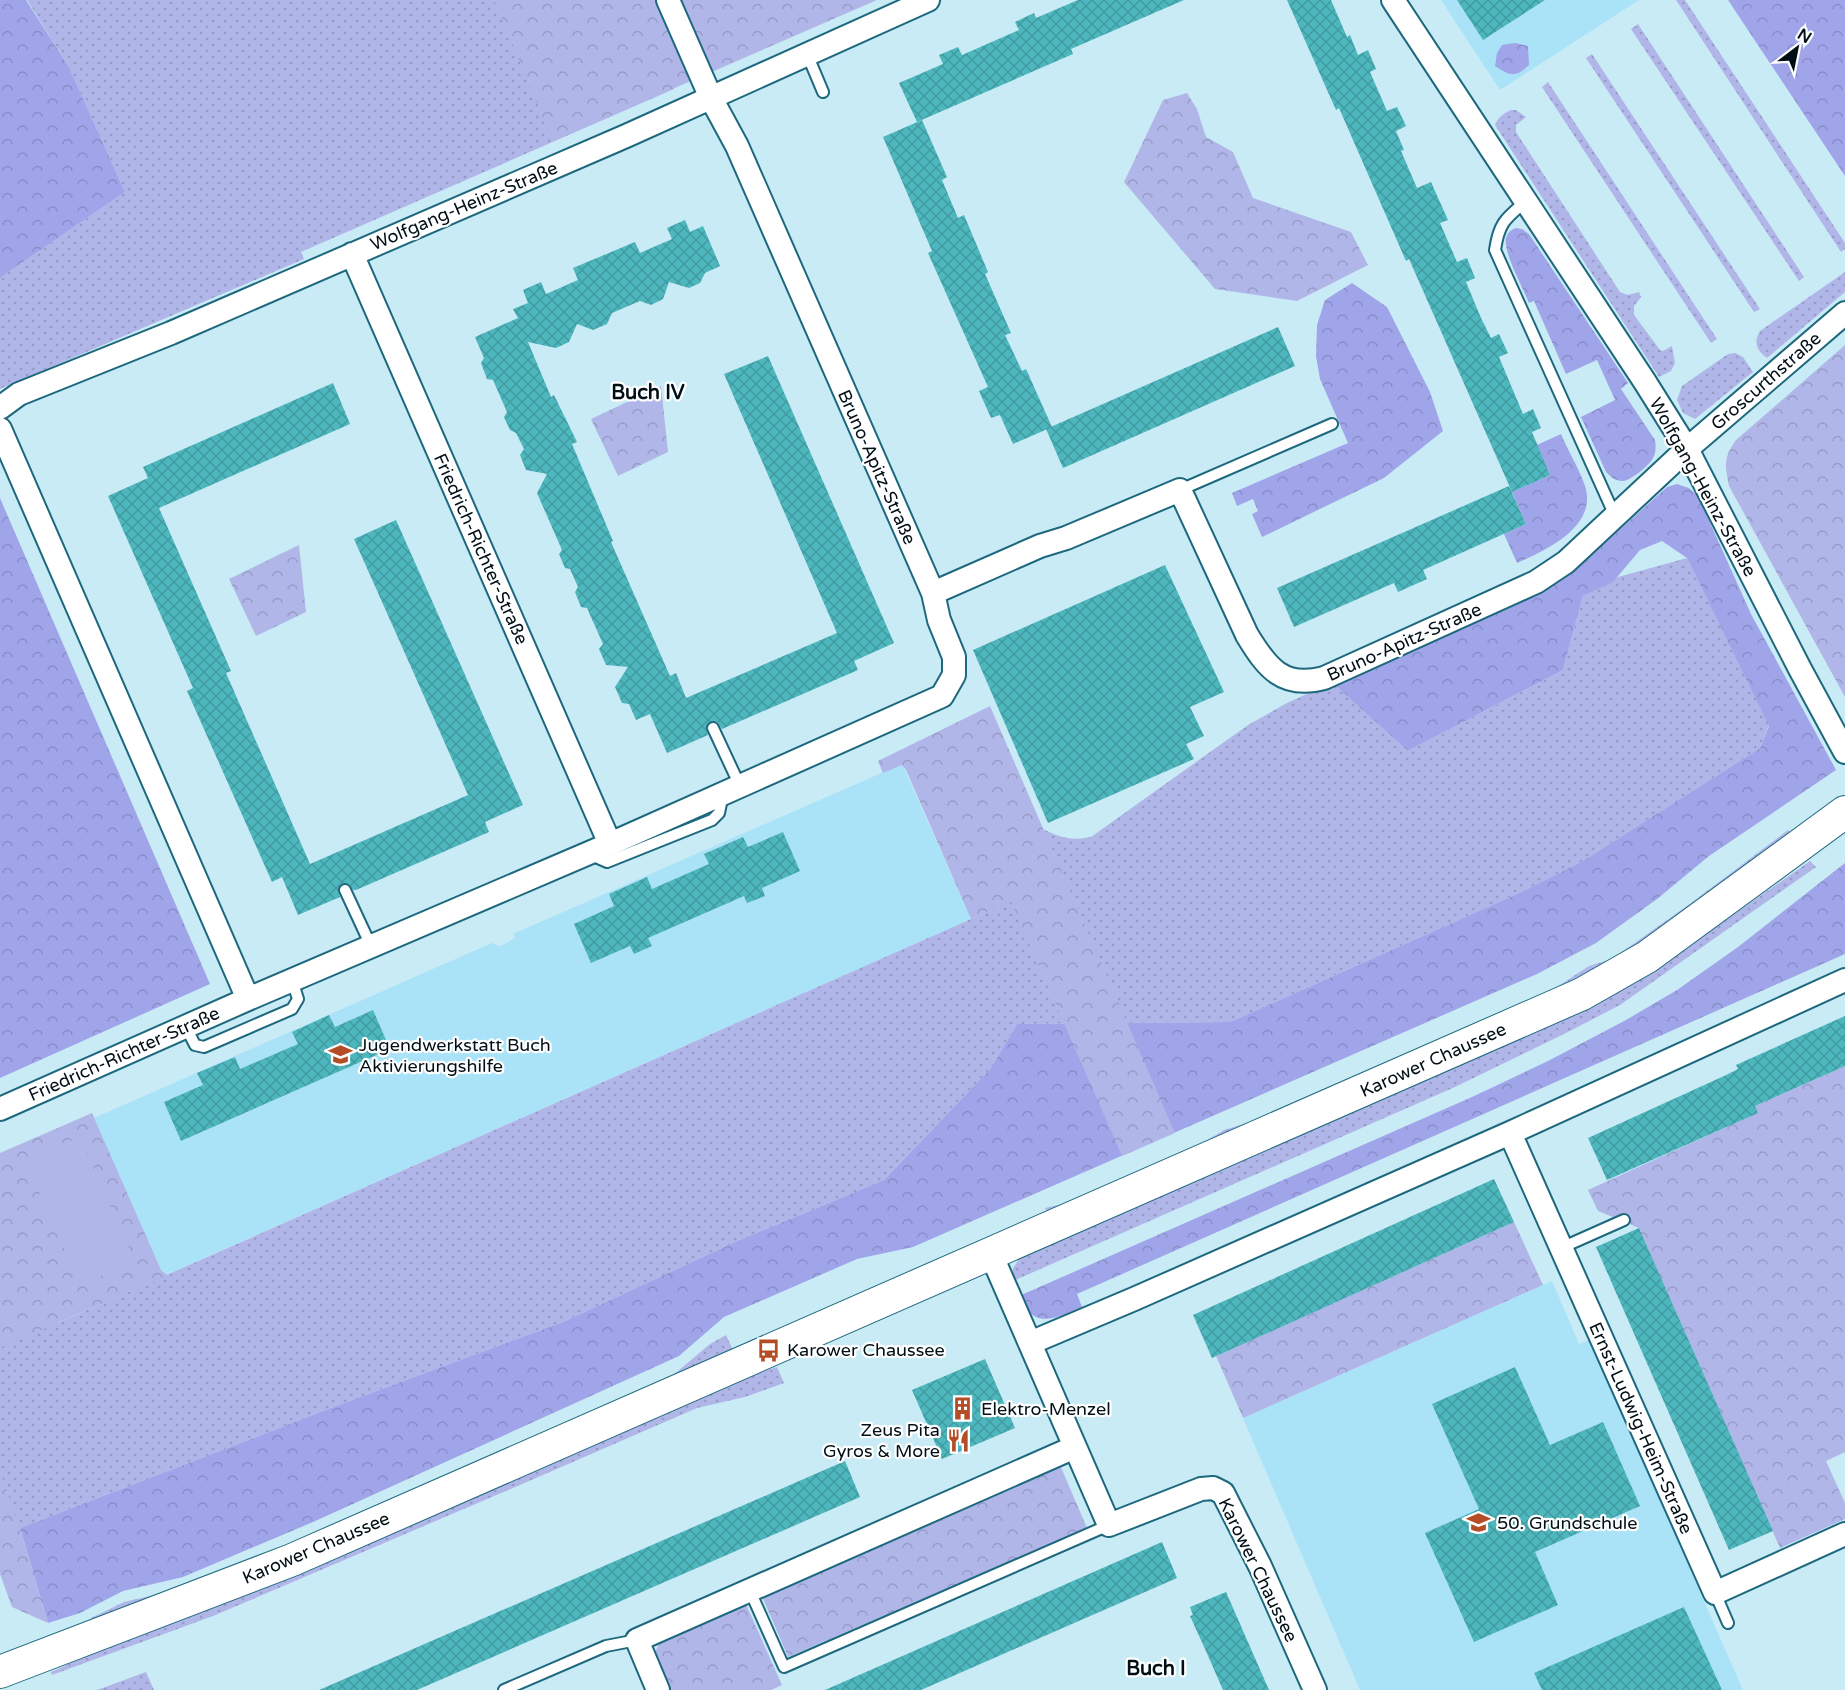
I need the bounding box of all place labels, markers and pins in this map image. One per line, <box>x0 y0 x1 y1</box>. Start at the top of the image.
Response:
place label: Jugendwerkstatt Buch Aktivierungshilfe <box>359 1034 551 1077</box>
school or university icon: Jugendwerkstatt Buch Aktivierungshilfe <box>328 1042 354 1068</box>
bus stop icon: Karower Chaussee <box>756 1337 782 1363</box>
place label: Karower Chaussee <box>787 1339 945 1361</box>
building icon: Elektro-Menzel <box>950 1396 976 1422</box>
place label: Elektro-Menzel <box>981 1398 1111 1420</box>
place label: Zeus Pita Gyros & More <box>823 1419 940 1462</box>
restaurant icon: Zeus Pita Gyros & More <box>945 1427 971 1453</box>
school or university icon: 50. Grundschule <box>1466 1510 1492 1536</box>
place label: 50. Grundschule <box>1497 1512 1638 1534</box>

